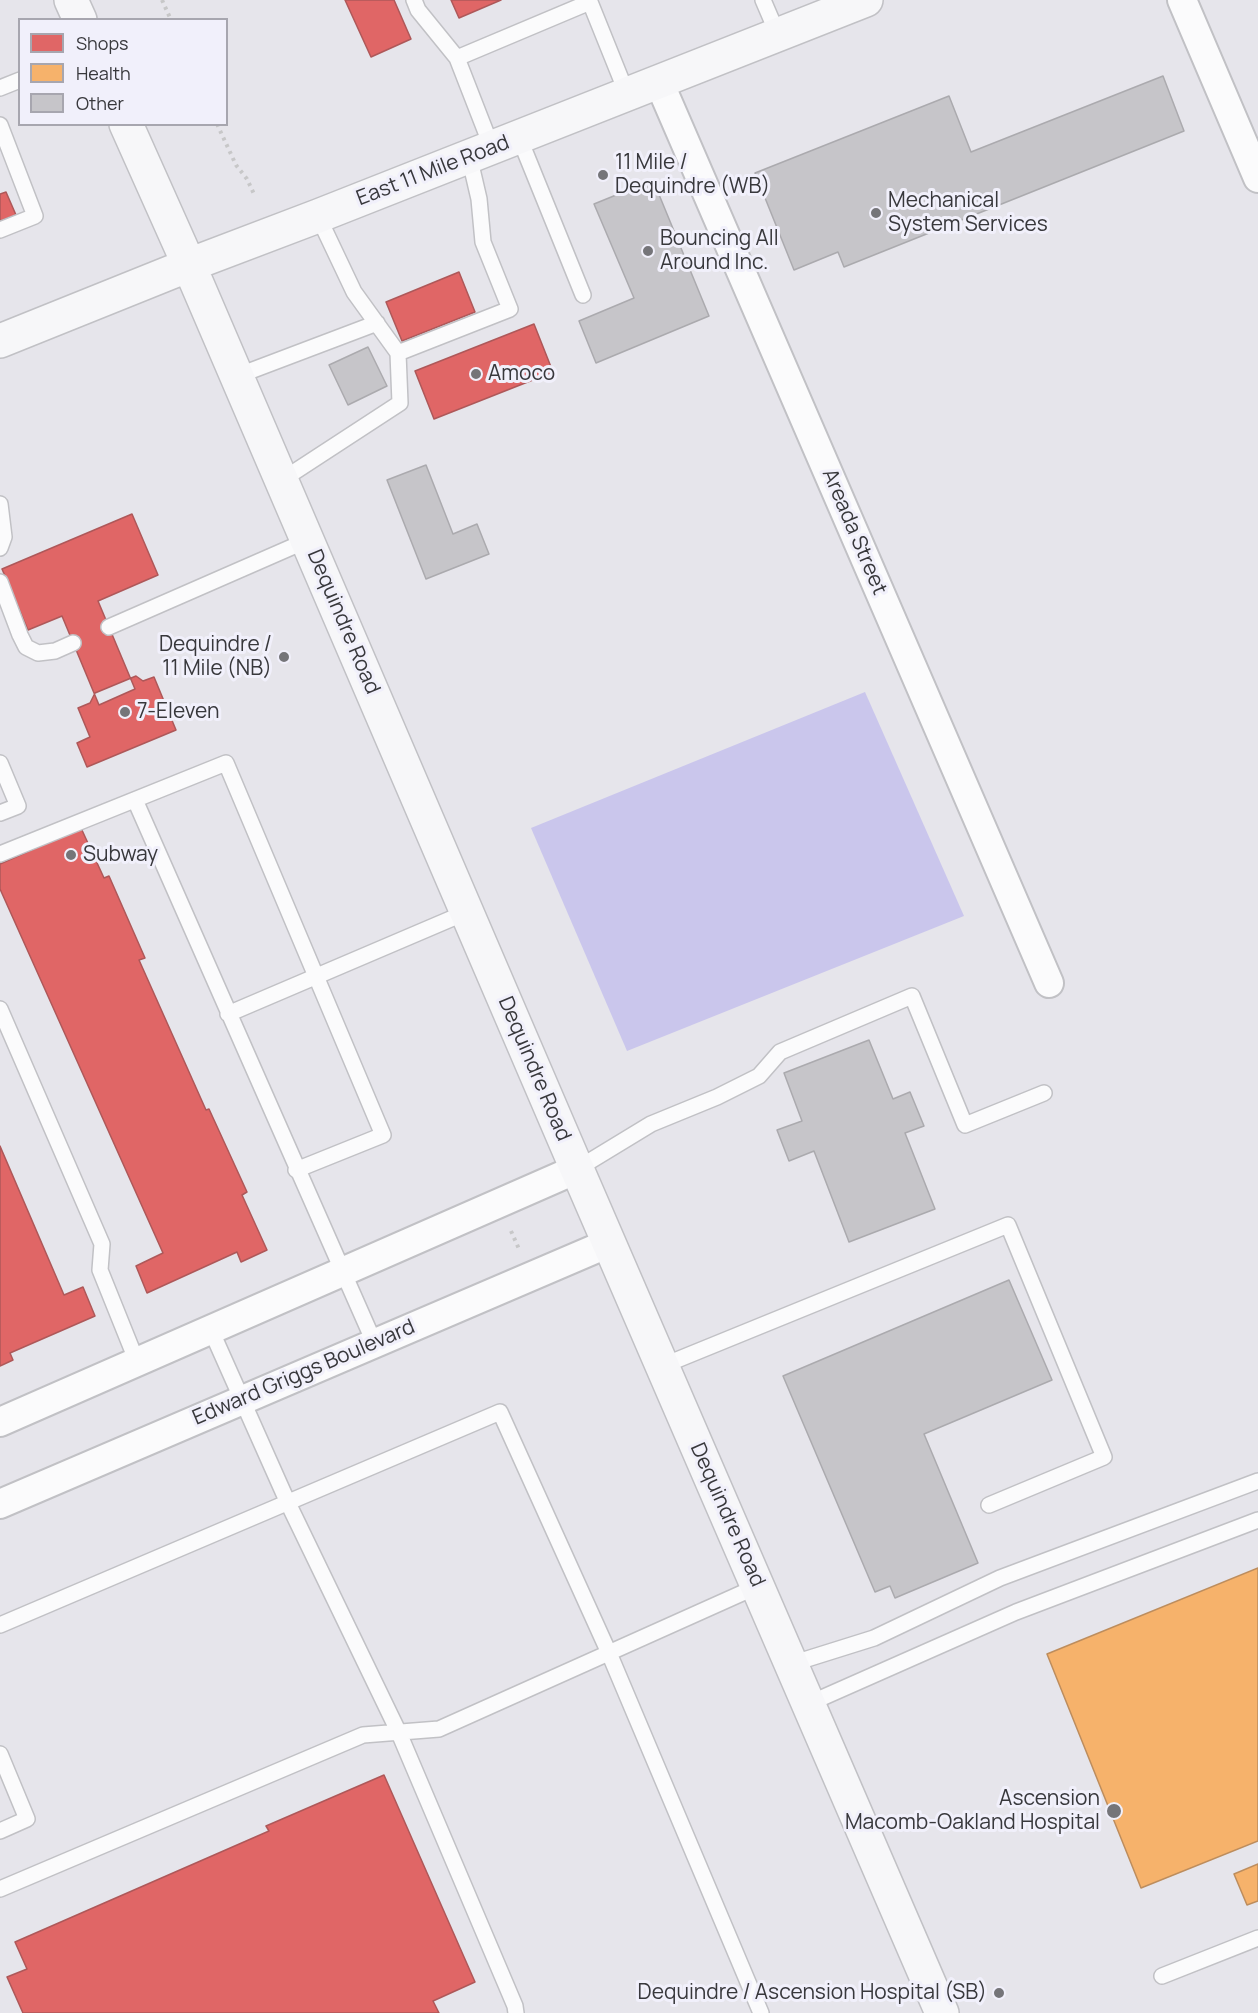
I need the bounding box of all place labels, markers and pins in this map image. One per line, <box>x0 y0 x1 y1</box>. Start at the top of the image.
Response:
place label: 11 Mile / Dequindre (WB) <box>615 150 770 200</box>
marker: 11 Mile / Dequindre (WB) <box>596 168 610 182</box>
place label: Mechanical System Services <box>888 188 1048 238</box>
marker: Mechanical System Services <box>869 206 883 220</box>
place label: Bouncing All Around Inc. <box>660 226 779 276</box>
marker: Bouncing All Around Inc. <box>641 244 655 258</box>
place label: Amoco <box>488 361 555 387</box>
marker: Amoco <box>469 367 483 381</box>
place label: Dequindre / 11 Mile (NB) <box>159 632 272 682</box>
marker: Dequindre / 11 Mile (NB) <box>277 650 291 664</box>
place label: 7-Eleven <box>137 699 219 725</box>
marker: 7-Eleven <box>118 705 132 719</box>
place label: Subway <box>83 842 158 868</box>
marker: Subway <box>64 848 78 862</box>
place label: Ascension Macomb-Oakland Hospital <box>845 1786 1100 1836</box>
marker: Ascension Macomb-Oakland Hospital <box>1105 1802 1123 1820</box>
place label: Dequindre / Ascension Hospital (SB) <box>638 1980 987 2006</box>
marker: Dequindre / Ascension Hospital (SB) <box>992 1986 1006 2000</box>

